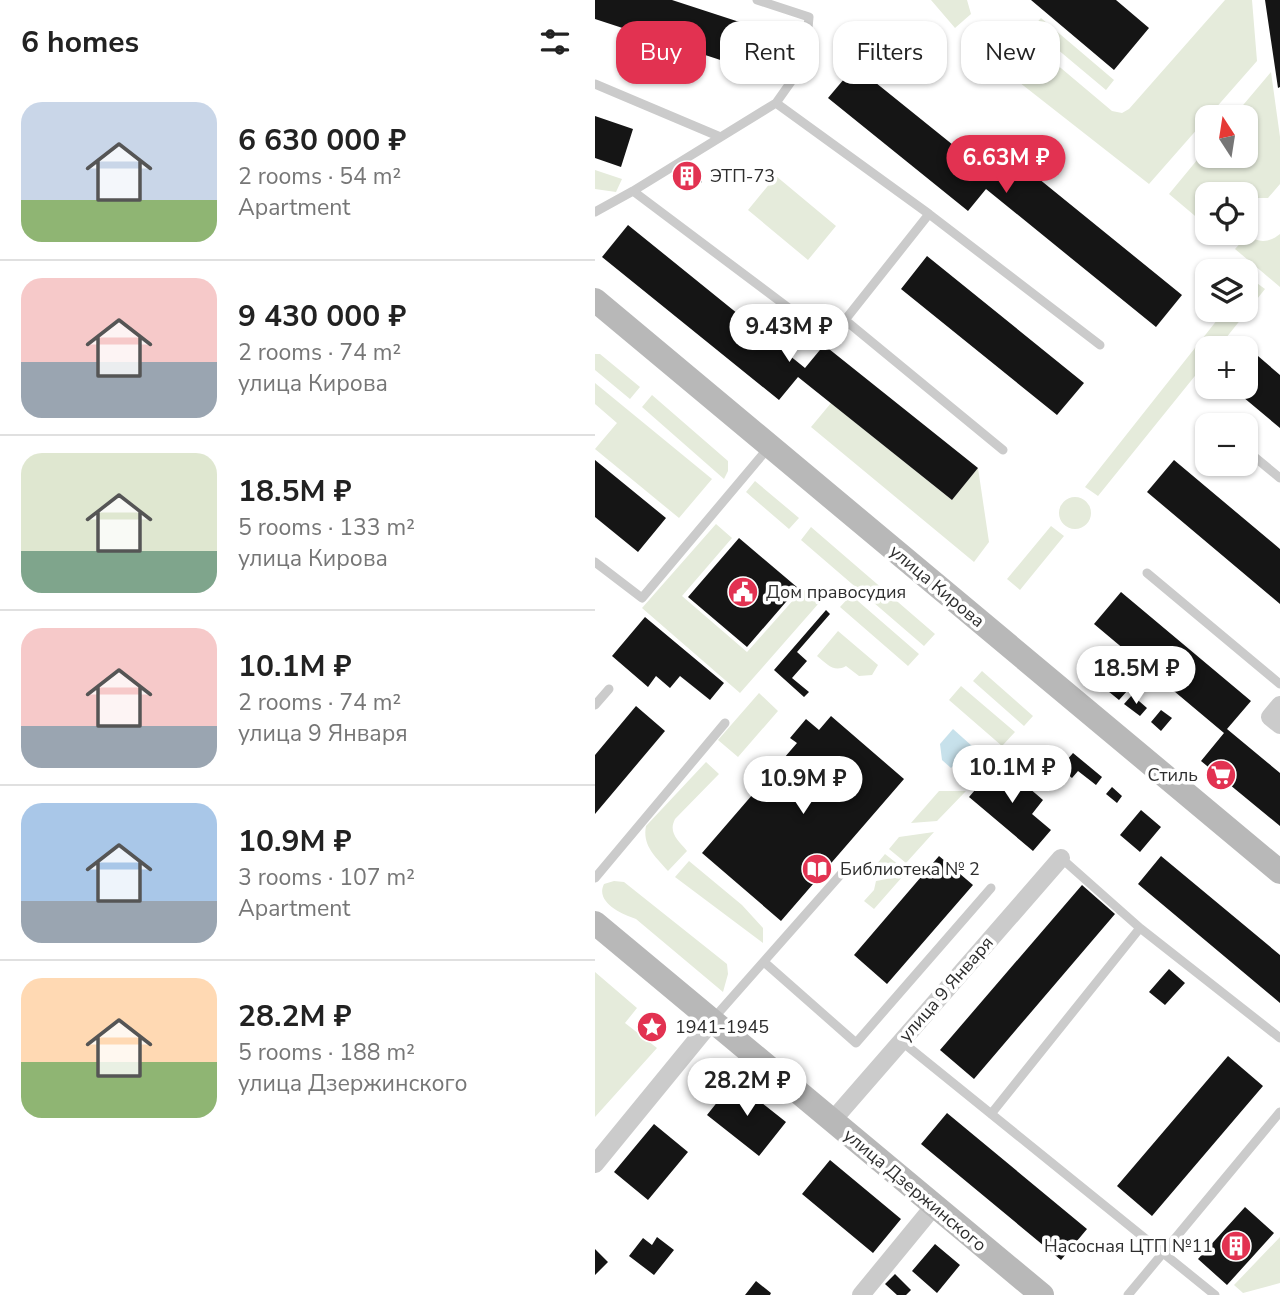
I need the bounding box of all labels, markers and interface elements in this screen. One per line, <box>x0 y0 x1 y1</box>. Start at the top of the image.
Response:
chip: Buy <box>616 21 706 84</box>
chip: Rent <box>720 21 819 84</box>
chip: Filters <box>833 21 947 84</box>
chip: New <box>961 21 1060 84</box>
text: 6 homes <box>21 22 139 63</box>
icon: filters <box>536 23 574 61</box>
north arrow <box>1195 105 1258 168</box>
map controls <box>1195 105 1258 476</box>
text: 6 630 000 ₽ <box>238 120 406 161</box>
icon: home <box>77 130 161 214</box>
pin: 6.63M ₽ <box>941 136 1071 195</box>
text: 6.63M ₽ <box>962 142 1050 173</box>
building icon: ЭТП-73 <box>670 159 704 193</box>
text: 2 rooms · 54 m² <box>238 161 401 192</box>
place label: ЭТП-73 <box>710 164 775 188</box>
button: locate <box>1195 182 1258 245</box>
text: Apartment <box>238 192 350 223</box>
button: layers <box>1195 259 1258 322</box>
text: 9 430 000 ₽ <box>238 296 406 337</box>
pin: 9.43M ₽ <box>724 304 854 364</box>
icon: home <box>77 306 161 390</box>
text: 9.43M ₽ <box>745 311 833 342</box>
button: + <box>1195 336 1258 399</box>
text: 2 rooms · 74 m² <box>238 337 401 368</box>
text: улица Кирова <box>238 368 388 399</box>
button: − <box>1195 413 1258 476</box>
text: 18.5M ₽ <box>238 471 352 512</box>
icon: home <box>77 481 161 565</box>
text: 5 rooms · 133 m² <box>238 512 415 543</box>
street label: улица Кирова <box>884 539 990 633</box>
text: улица Кирова <box>238 543 388 574</box>
public building icon: Дом правосудия <box>726 575 760 609</box>
place label: Дом правосудия <box>766 580 906 604</box>
text: 10.1M ₽ <box>238 646 352 687</box>
pin: 18.5M ₽ <box>1071 646 1201 706</box>
text: 18.5M ₽ <box>1092 653 1180 684</box>
icon: home <box>77 656 161 740</box>
text: 2 rooms · 74 m² <box>238 687 401 718</box>
text: улица 9 Января <box>238 718 408 749</box>
pin: 10.1M ₽ <box>947 746 1077 805</box>
text: 10.1M ₽ <box>968 752 1056 783</box>
pin: 10.9M ₽ <box>738 756 868 816</box>
supermarket icon: Стиль <box>1204 758 1238 792</box>
text: 10.9M ₽ <box>759 763 847 794</box>
place label: Стиль <box>1147 763 1198 787</box>
text: 10.9M ₽ <box>238 821 352 862</box>
icon: home <box>77 831 161 915</box>
library icon: Библиотека № 2 <box>800 852 834 886</box>
place label: Библиотека № 2 <box>840 857 980 881</box>
text: 3 rooms · 107 m² <box>238 862 415 893</box>
text: Apartment <box>238 893 350 924</box>
street label: улица 9 Января <box>893 931 999 1047</box>
text: 28.2M ₽ <box>238 996 352 1037</box>
icon: home <box>77 1006 161 1090</box>
place icon: 1941-1945 <box>635 1010 669 1044</box>
place label: 1941-1945 <box>675 1015 769 1039</box>
text: 5 rooms · 188 m² <box>238 1037 415 1068</box>
pin: 28.2M ₽ <box>682 1058 812 1118</box>
text: 28.2M ₽ <box>703 1065 791 1096</box>
text: улица Дзержинского <box>238 1068 468 1099</box>
street label: улица Дзержинского <box>838 1123 992 1257</box>
building icon: Насосная ЦТП №11 <box>1219 1229 1253 1263</box>
place label: Насосная ЦТП №11 <box>1044 1234 1213 1258</box>

